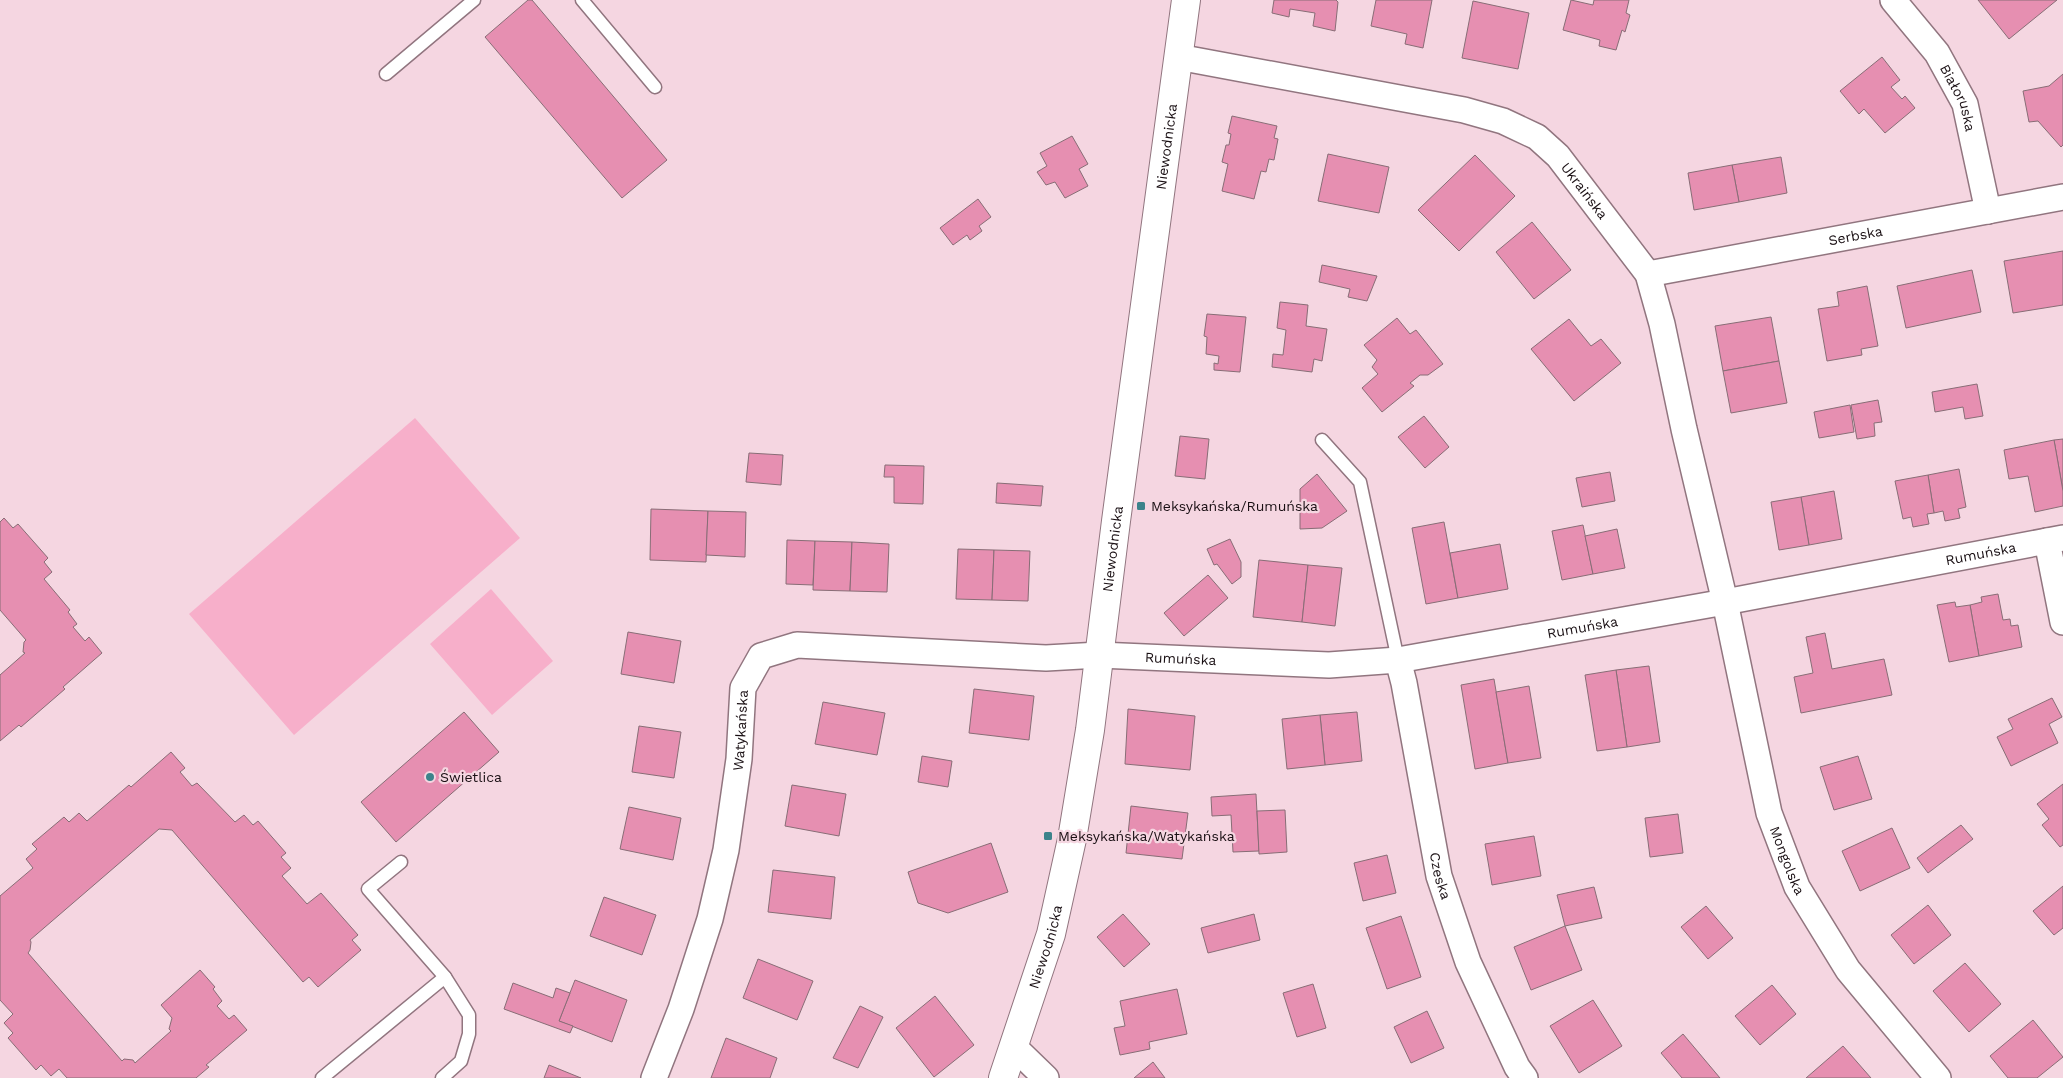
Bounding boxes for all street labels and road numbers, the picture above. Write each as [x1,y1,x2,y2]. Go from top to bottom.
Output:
street label: Białoruska [1937,62,1979,133]
street label: Niewodnicka [1153,102,1180,191]
street label: Ukraińska [1558,159,1611,222]
street label: Serbska [1827,223,1884,248]
street label: Niewodnicka [1099,505,1126,593]
street label: Rumuńska [1944,539,2017,568]
street label: Rumuńska [1546,613,1619,641]
street label: Rumuńska [1145,649,1217,668]
street label: Watykańska [729,689,751,772]
street label: Mongolska [1767,824,1808,898]
street label: Czeska [1427,851,1454,902]
street label: Niewodnicka [1025,903,1065,991]

